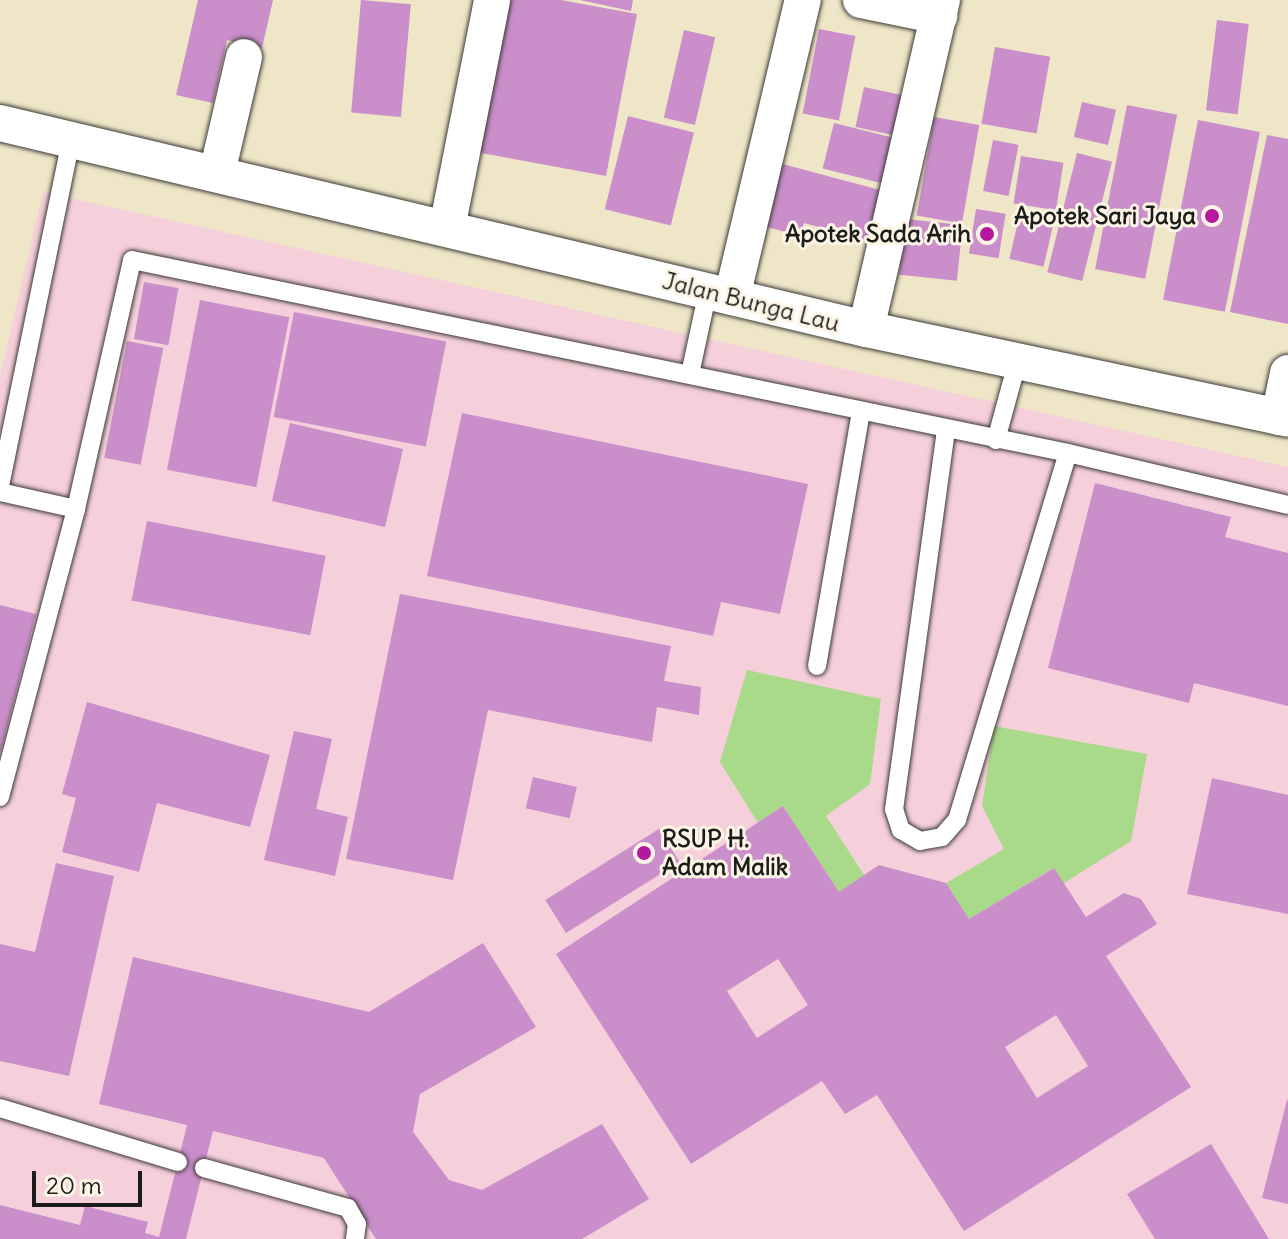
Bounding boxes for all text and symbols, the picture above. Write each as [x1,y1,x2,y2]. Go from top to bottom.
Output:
place label: Apotek Sari Jaya [1014,202,1196,230]
marker: Apotek Sari Jaya [1203,207,1221,225]
place label: Apotek Sada Arih [785,220,971,248]
marker: Apotek Sada Arih [978,225,996,243]
street label: Jalan Bunga Lau [659,266,843,338]
place label: RSUP H. Adam Malik [662,825,788,881]
marker: RSUP H. Adam Malik [633,842,655,864]
scale bar [36,1155,146,1205]
text: 20 m [46,1170,102,1200]

